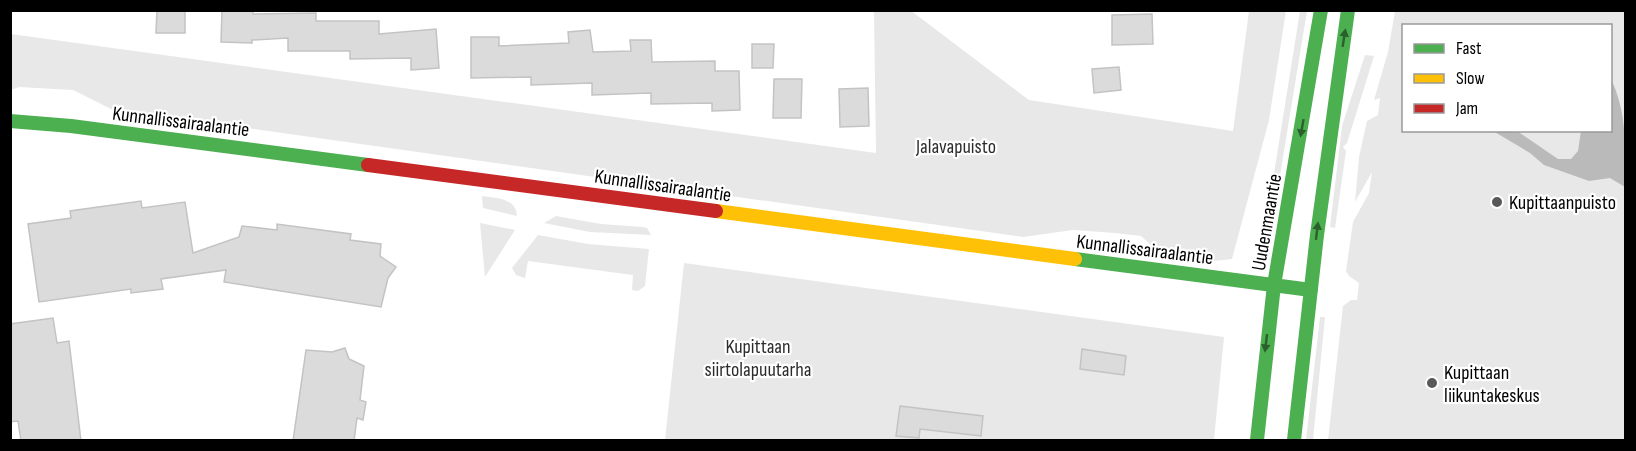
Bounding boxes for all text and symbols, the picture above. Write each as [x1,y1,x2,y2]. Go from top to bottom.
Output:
legend [1402,24,1612,132]
one-way arrow [1339,29,1348,48]
text: Fast [1456,38,1482,59]
text: Slow [1456,68,1485,89]
text: Jam [1455,98,1478,119]
street label: Kunnallissairaalantie [111,102,251,142]
one-way arrow [1297,119,1306,138]
park label: Jalavapuisto [915,135,996,159]
street label: Kunnallissairaalantie [593,165,733,207]
street label: Uudenmaantie [1247,172,1287,273]
place label: Kupittaanpuisto [1509,191,1616,215]
marker: Kupittaanpuisto [1490,195,1504,209]
one-way arrow [1313,222,1322,241]
street label: Kunnallissairaalantie [1075,230,1215,270]
one-way arrow [1262,333,1271,352]
park label: Kupittaan siirtolapuutarha [705,335,811,382]
place label: Kupittaan liikuntakeskus [1444,361,1540,408]
marker: Kupittaan liikuntakeskus [1425,376,1439,390]

